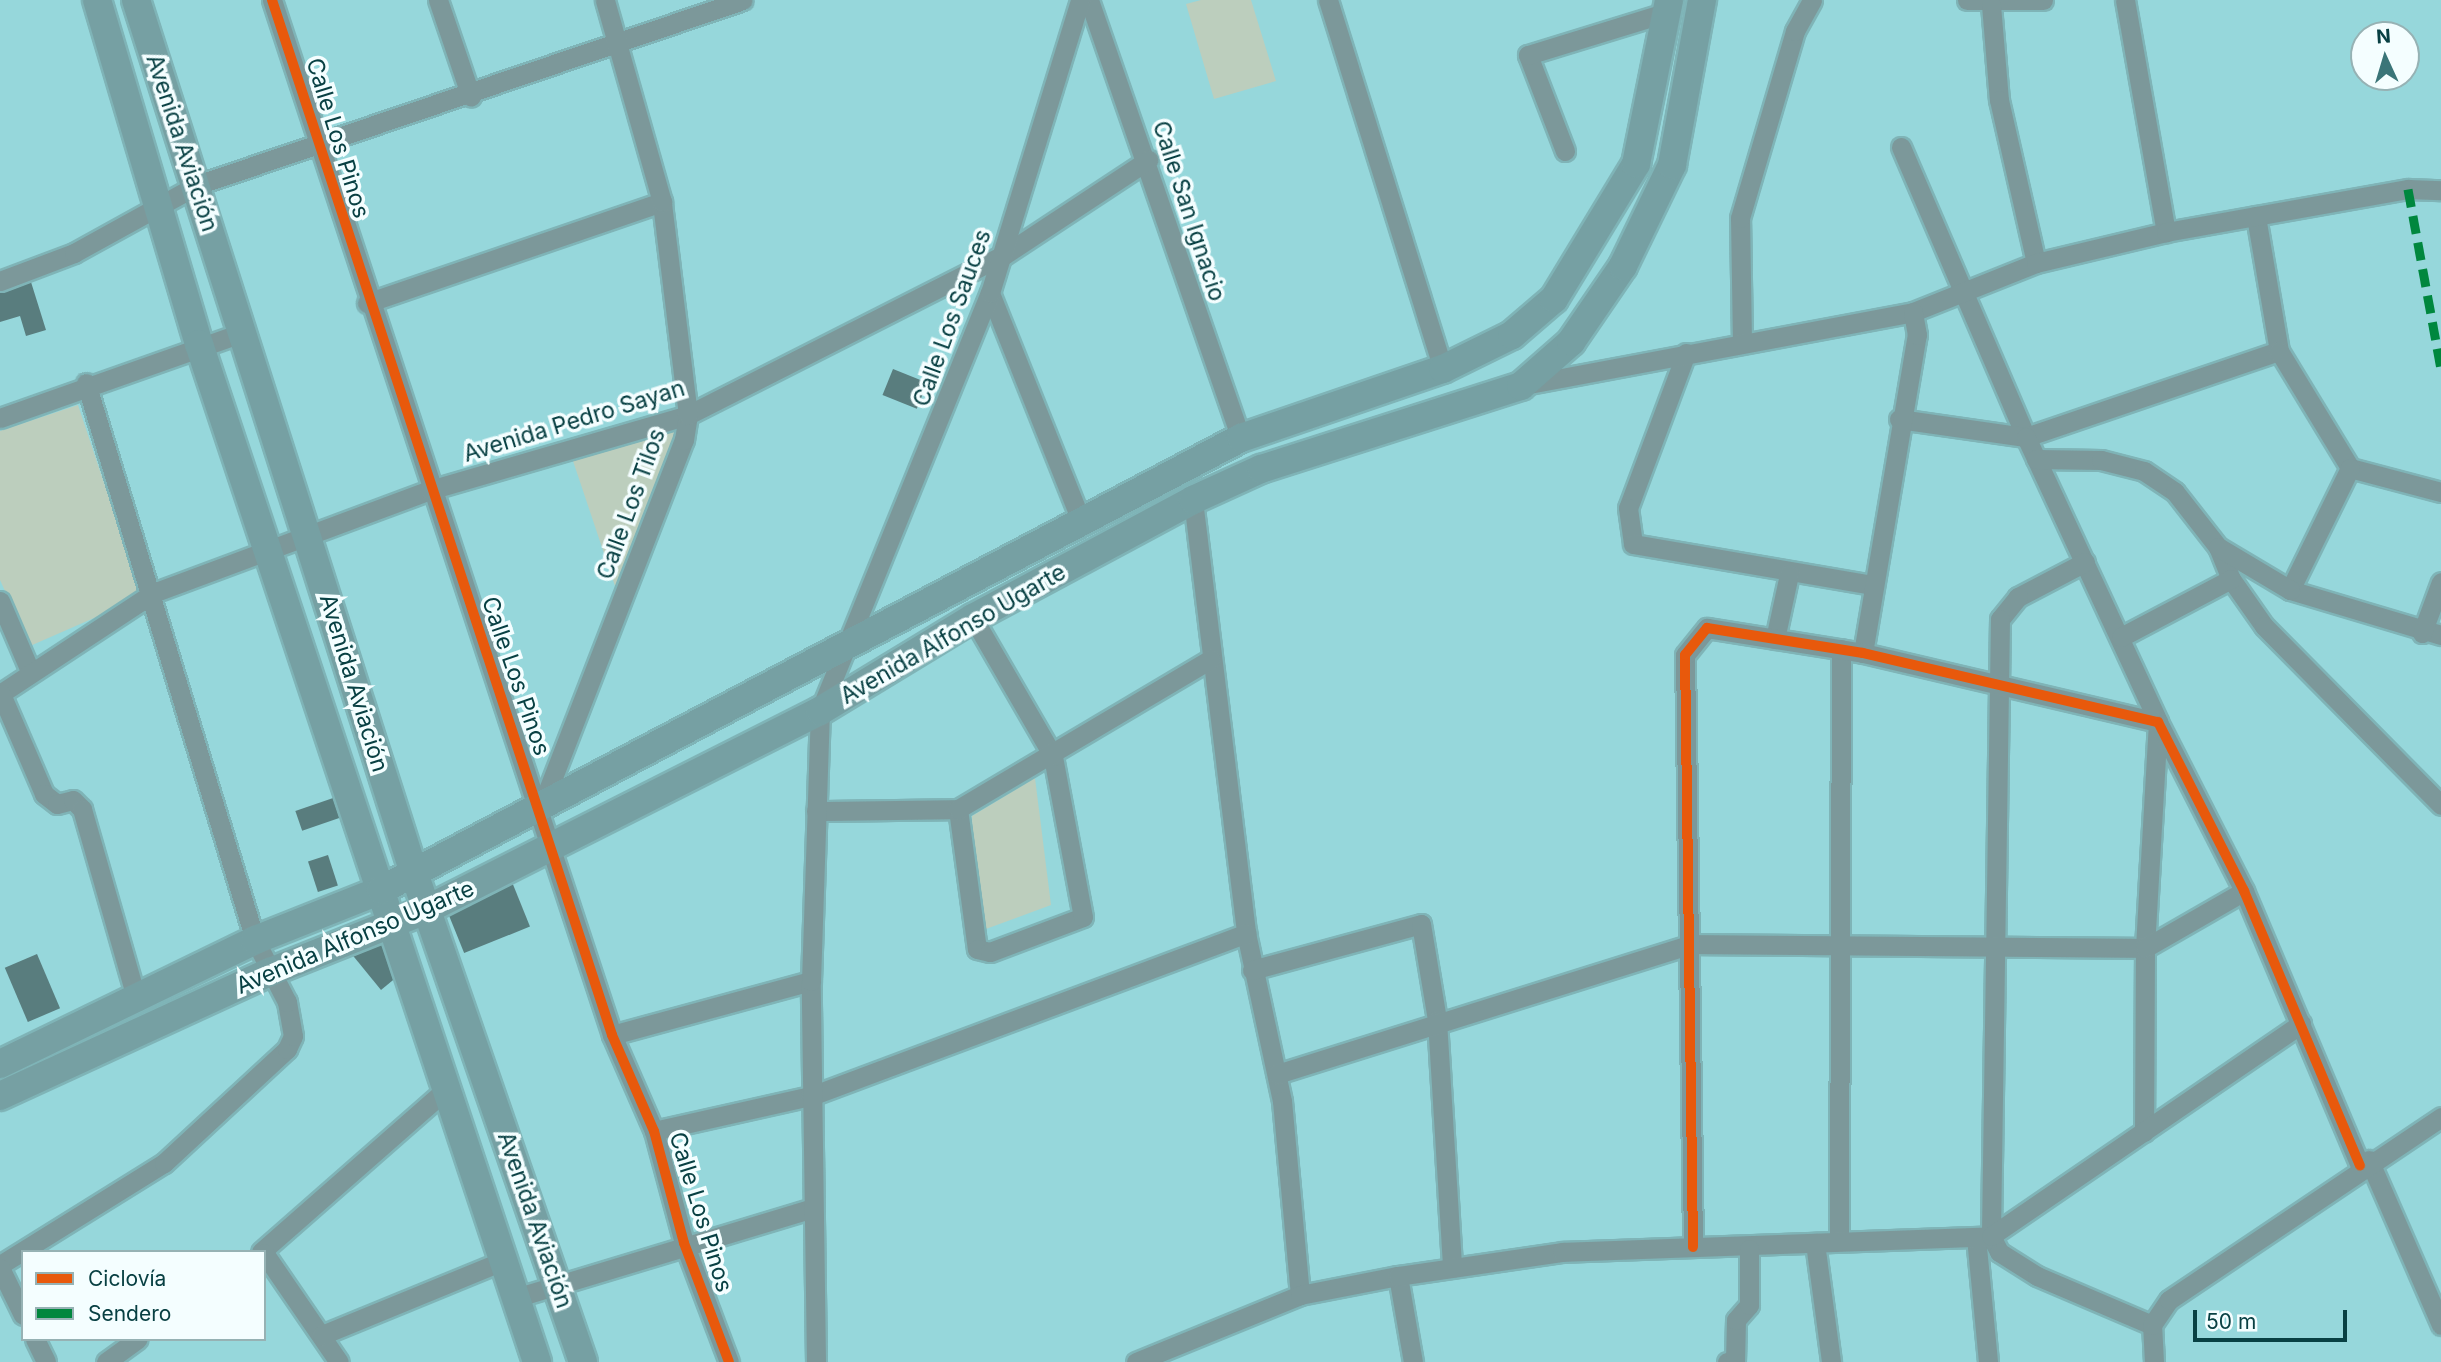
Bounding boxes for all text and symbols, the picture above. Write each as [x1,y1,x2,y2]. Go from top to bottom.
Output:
north arrow [2350,21,2420,91]
text: N [2376,25,2392,49]
street label: Avenida Aviación [140,51,224,235]
street label: Calle Los Pinos [301,55,375,221]
street label: Calle San Ignacio [1147,117,1231,305]
street label: Calle Los Sauces [907,226,997,410]
street label: Avenida Pedro Sayan [460,374,688,468]
street label: Calle Los Tilos [591,425,671,583]
street label: Avenida Alfonso Ugarte [835,558,1071,710]
street label: Avenida Aviación [314,591,394,775]
street label: Calle Los Pinos [476,593,556,759]
street label: Avenida Alfonso Ugarte [232,874,478,1000]
street label: Avenida Aviación [492,1128,578,1312]
street label: Calle Los Pinos [664,1129,738,1295]
legend [21,1250,266,1341]
text: Ciclovía [88,1266,166,1291]
scale bar [2196,1296,2350,1340]
text: Sendero [88,1301,171,1326]
text: 50 m [2206,1309,2256,1334]

